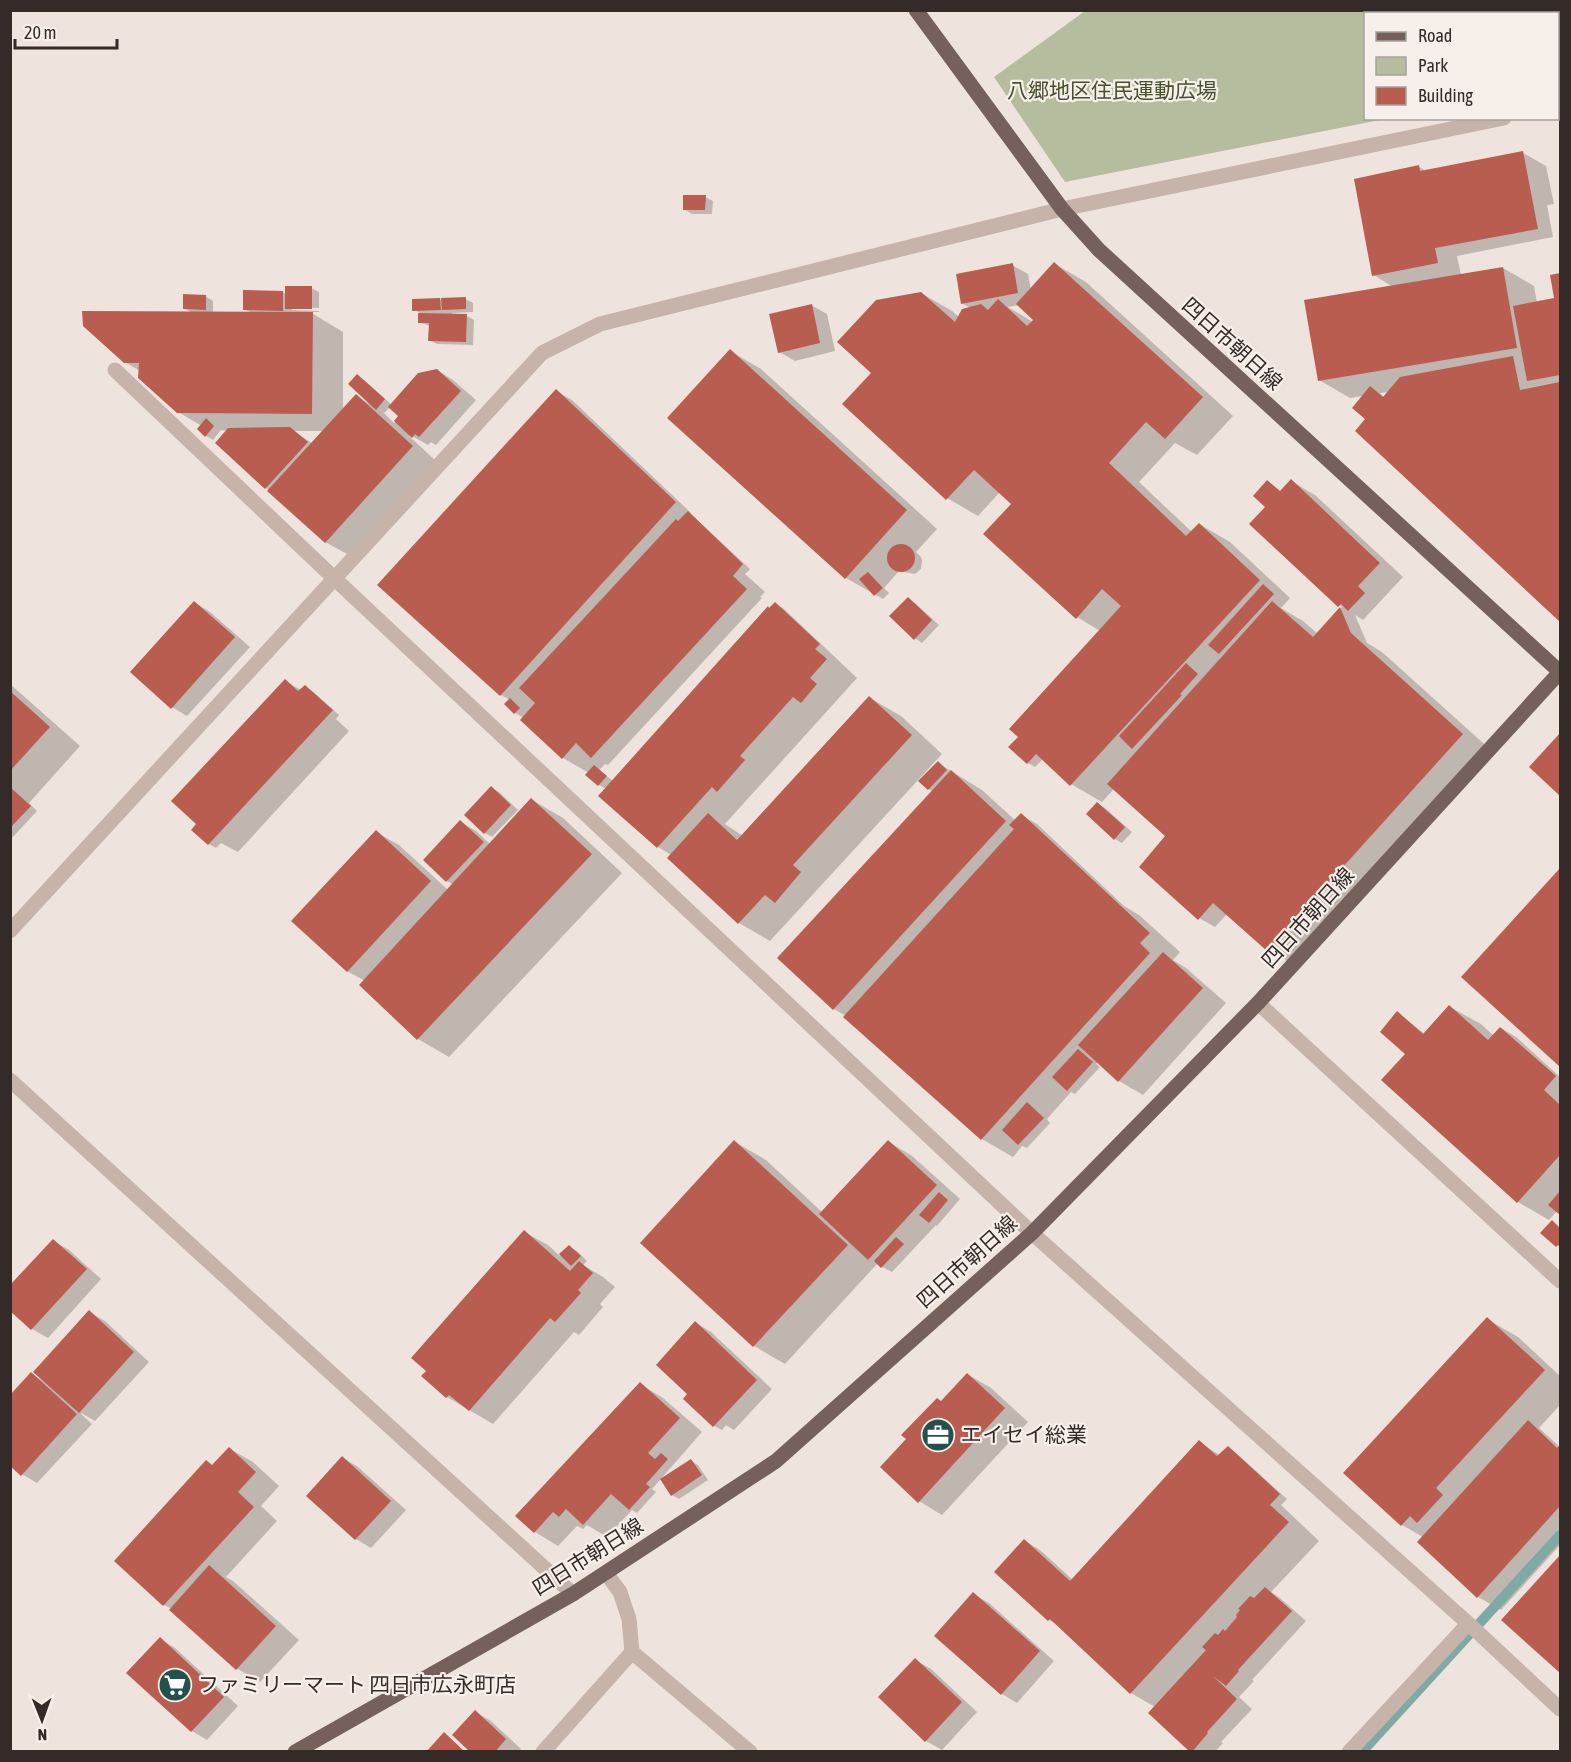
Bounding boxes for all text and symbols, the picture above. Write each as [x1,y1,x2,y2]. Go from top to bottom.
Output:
scale bar [15,12,117,50]
legend [1364,12,1559,120]
text: 20 m [24,22,56,43]
text: Road [1418,25,1452,46]
text: Park [1418,55,1448,76]
park label: 八郷地区住民運動広場 [1007,78,1217,102]
text: Building [1418,85,1473,106]
street label: 四日市朝日線 [1178,292,1288,394]
street label: 四日市朝日線 [1256,862,1358,972]
street label: 四日市朝日線 [911,1210,1021,1312]
office icon: エイセイ総業 [920,1417,956,1453]
place label: エイセイ総業 [961,1422,1087,1446]
street label: 四日市朝日線 [528,1513,647,1600]
supermarket icon: ファミリーマート 四日市広永町店 [157,1667,193,1703]
place label: ファミリーマート 四日市広永町店 [198,1672,516,1696]
north arrow [12,1690,72,1750]
text: N [37,1726,47,1744]

